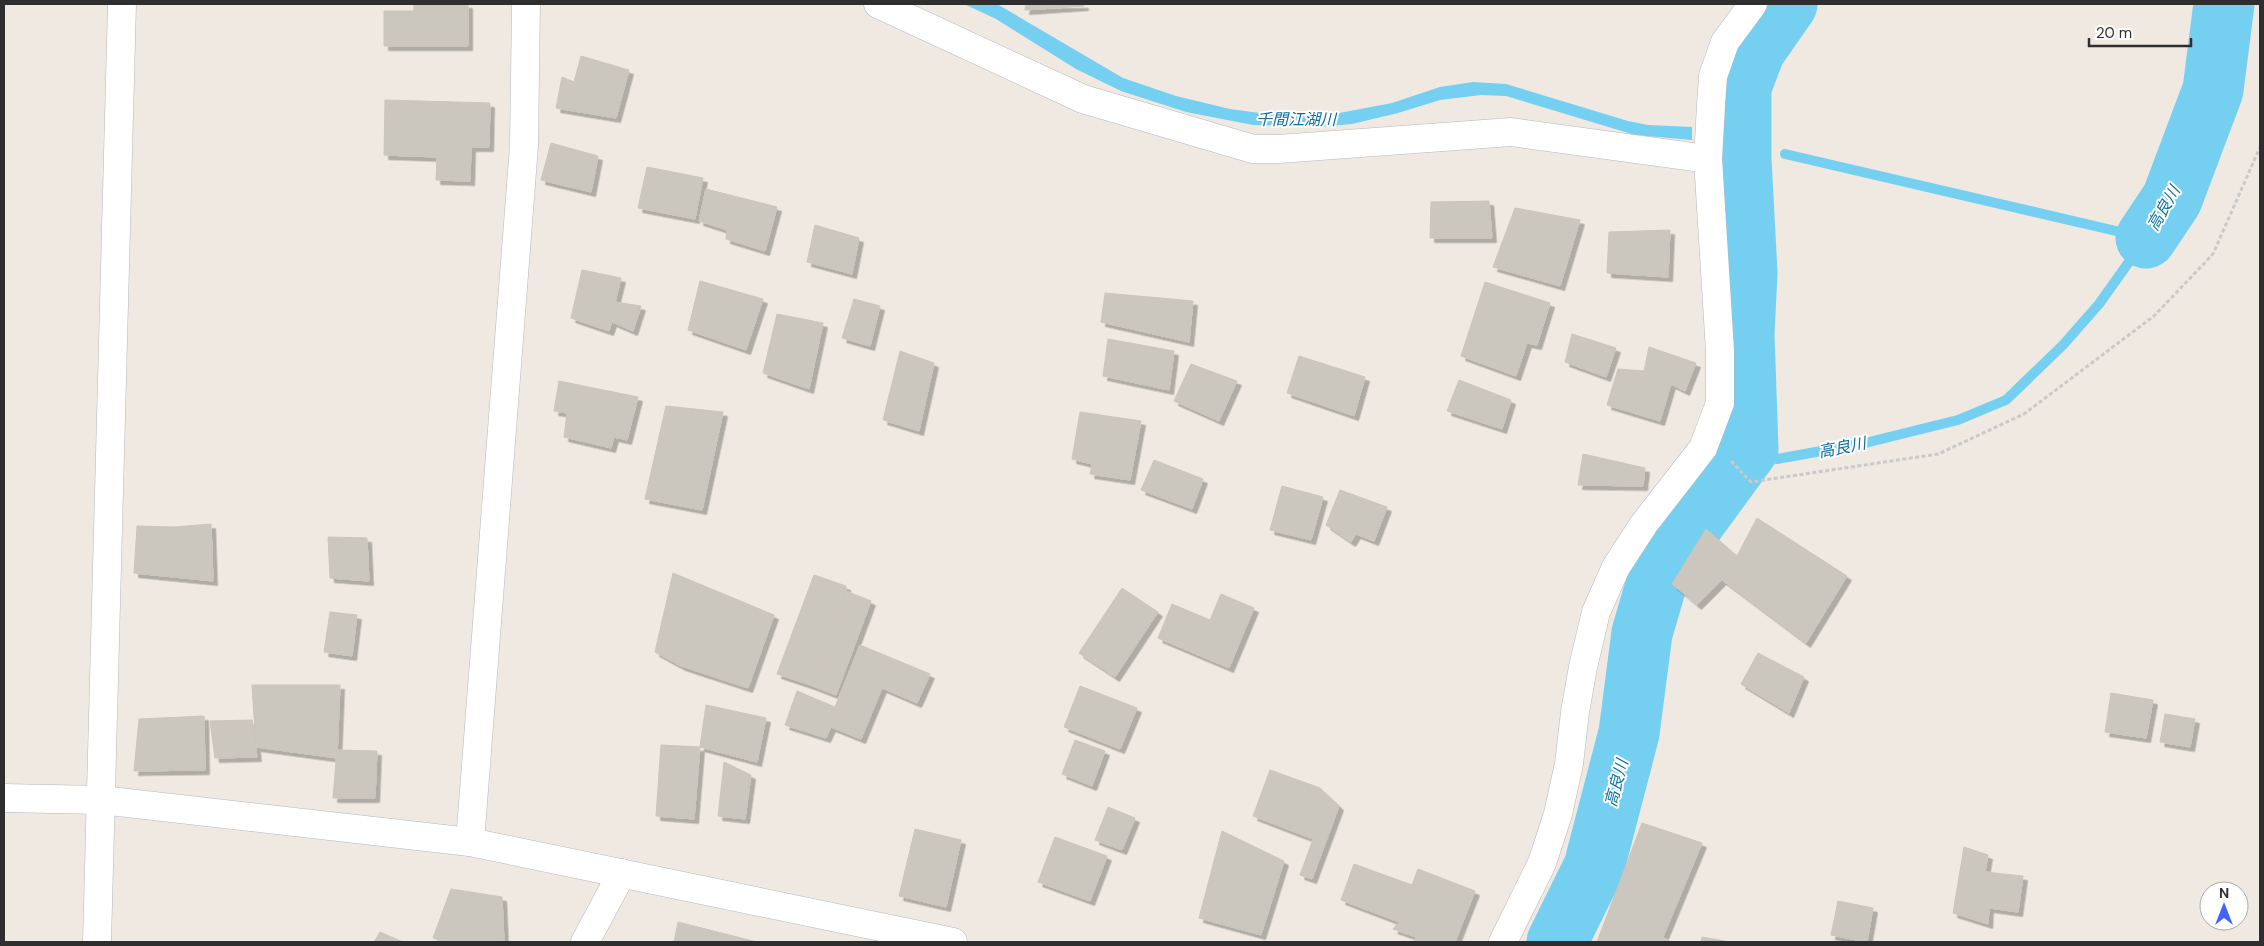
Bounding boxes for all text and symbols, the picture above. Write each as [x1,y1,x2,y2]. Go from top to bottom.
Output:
scale bar [2089,15,2192,47]
text: 20 m [2096,23,2132,43]
water label: 千間江湖川 [1256,109,1338,130]
water label: 高良川 [2142,180,2186,234]
water label: 高良川 [1817,432,1870,462]
water label: 高良川 [1600,755,1633,809]
north arrow [2199,881,2249,931]
text: N [2219,884,2229,902]

